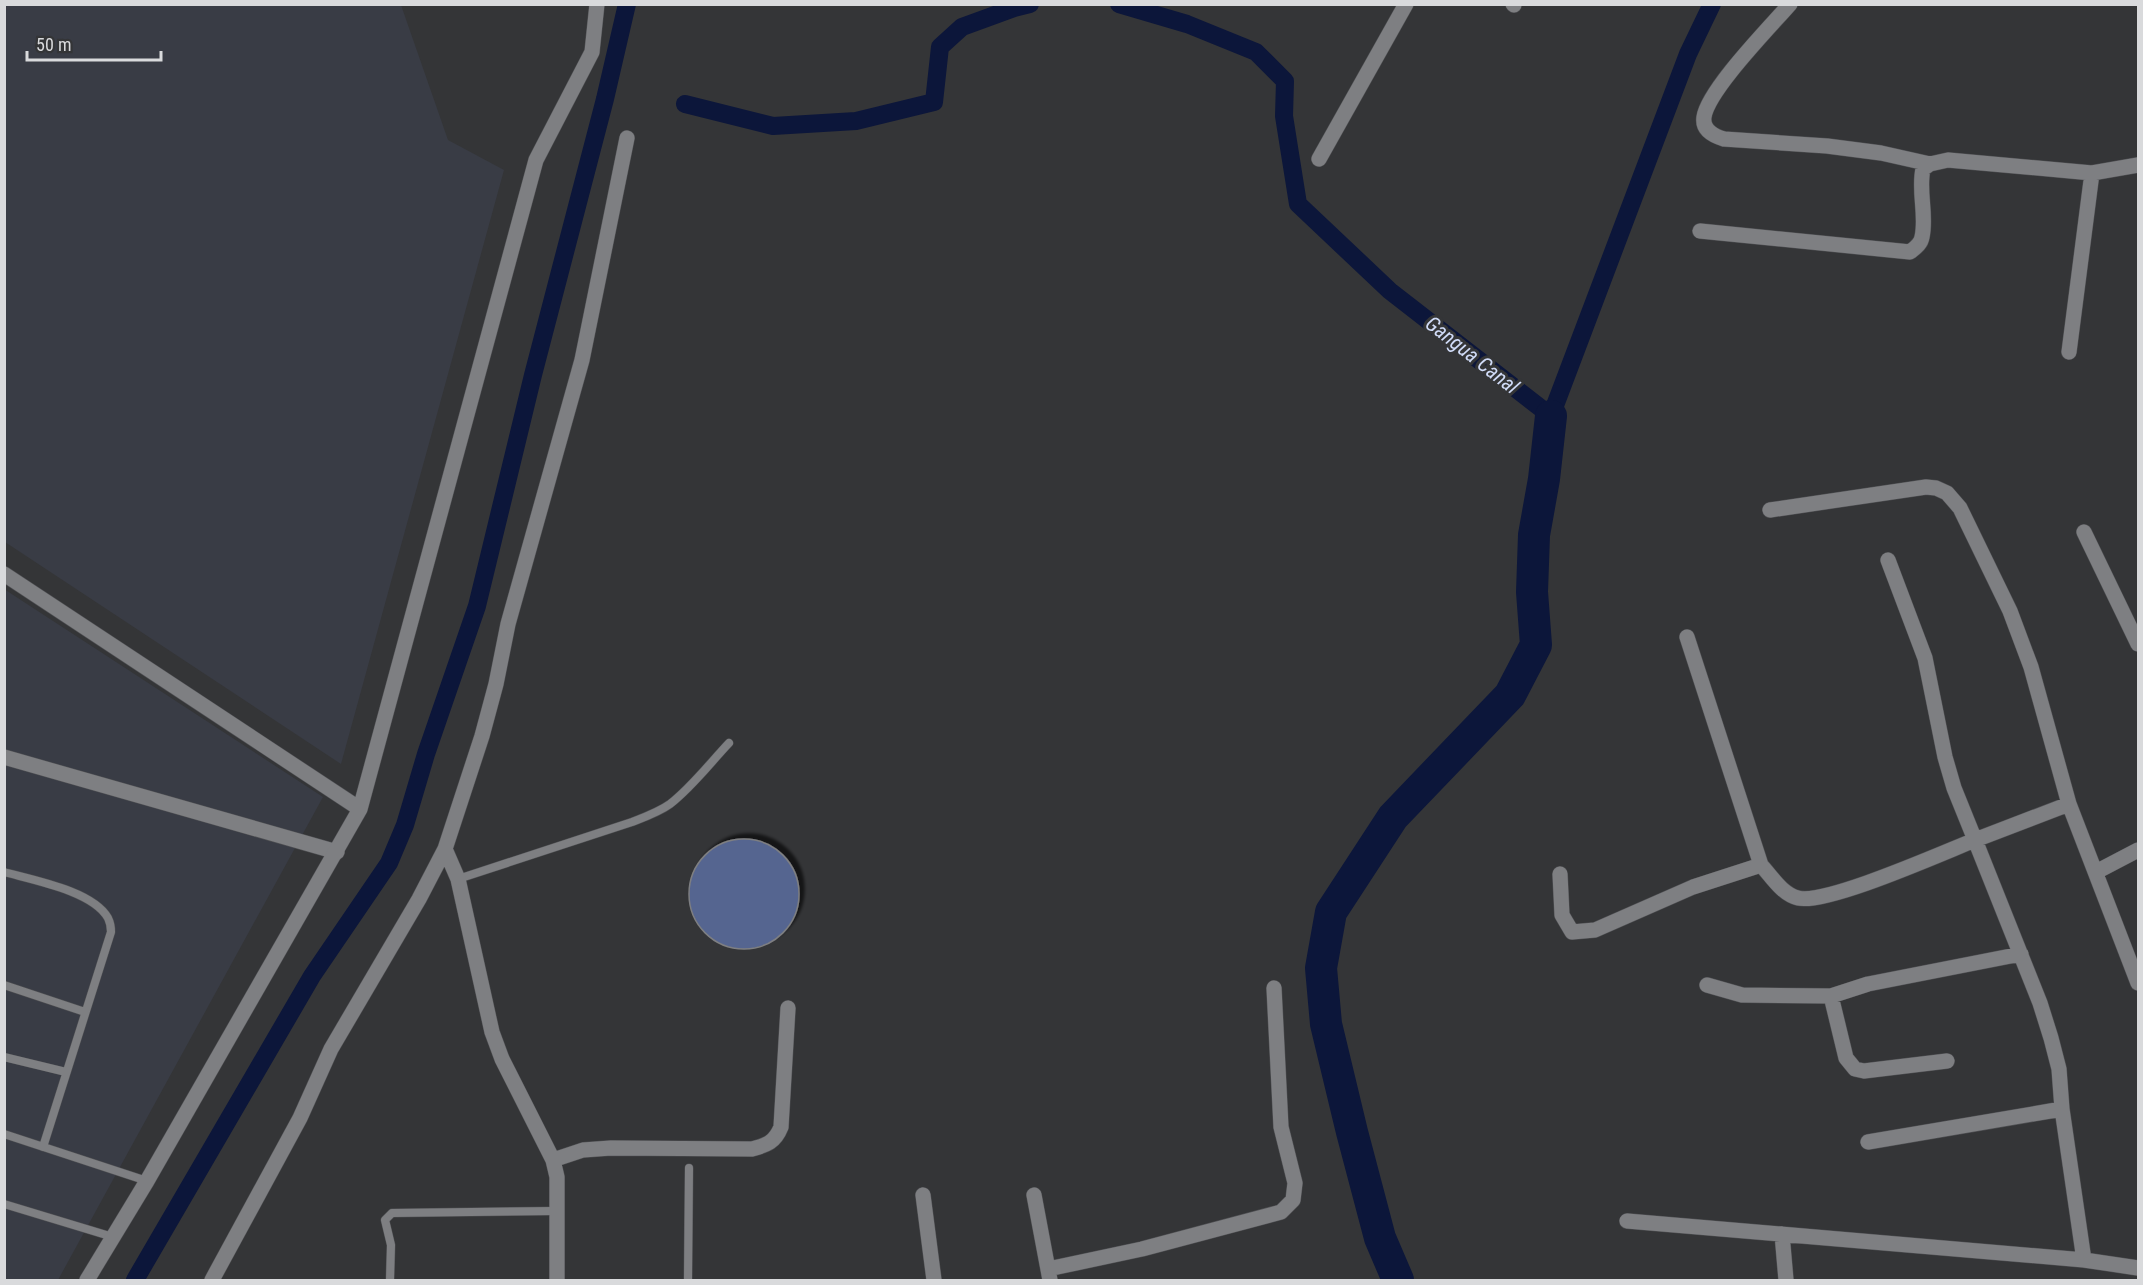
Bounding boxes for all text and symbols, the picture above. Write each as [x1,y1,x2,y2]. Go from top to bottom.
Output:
scale bar [27,24,160,62]
text: 50 m [36,34,71,55]
water label: Gangua Canal [1421,311,1524,399]

